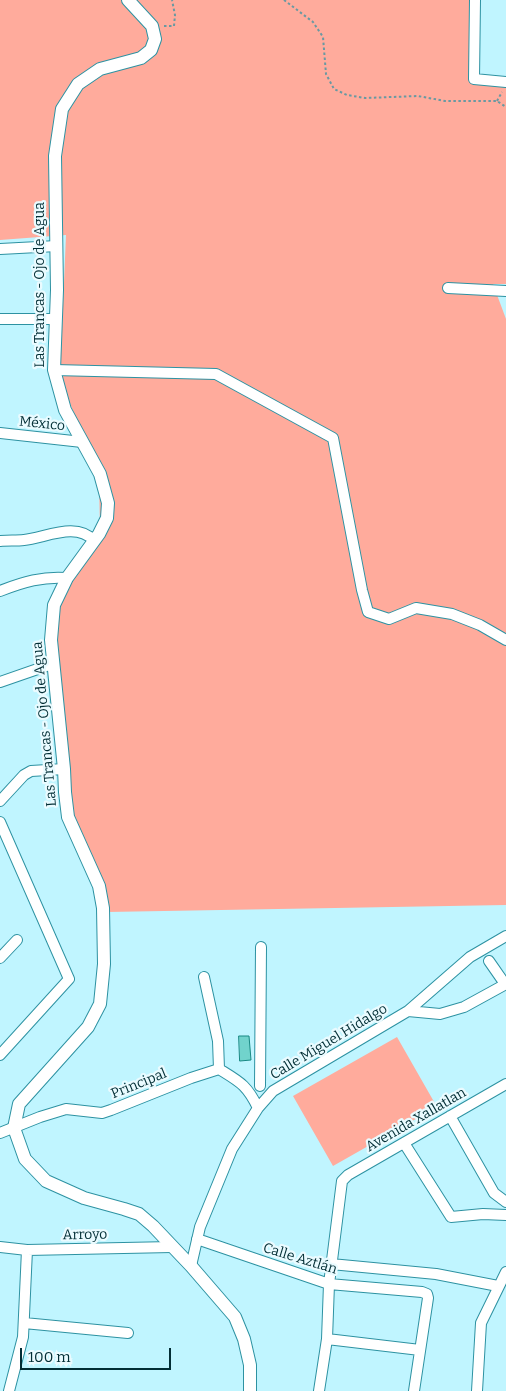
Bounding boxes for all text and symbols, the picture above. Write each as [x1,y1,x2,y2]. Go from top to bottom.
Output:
street label: Las Trancas - Ojo de Agua [32,202,48,368]
street label: México [18,413,66,435]
street label: Las Trancas - Ojo de Agua [29,641,61,807]
street label: Calle Miguel Hidalgo [268,1000,390,1084]
street label: Principal [109,1065,169,1103]
street label: Avenida Xallatlan [363,1084,469,1156]
street label: Arroyo [63,1226,107,1244]
street label: Calle Aztlán [261,1240,339,1278]
scale bar [22,1338,174,1370]
text: 100 m [28,1348,71,1366]

